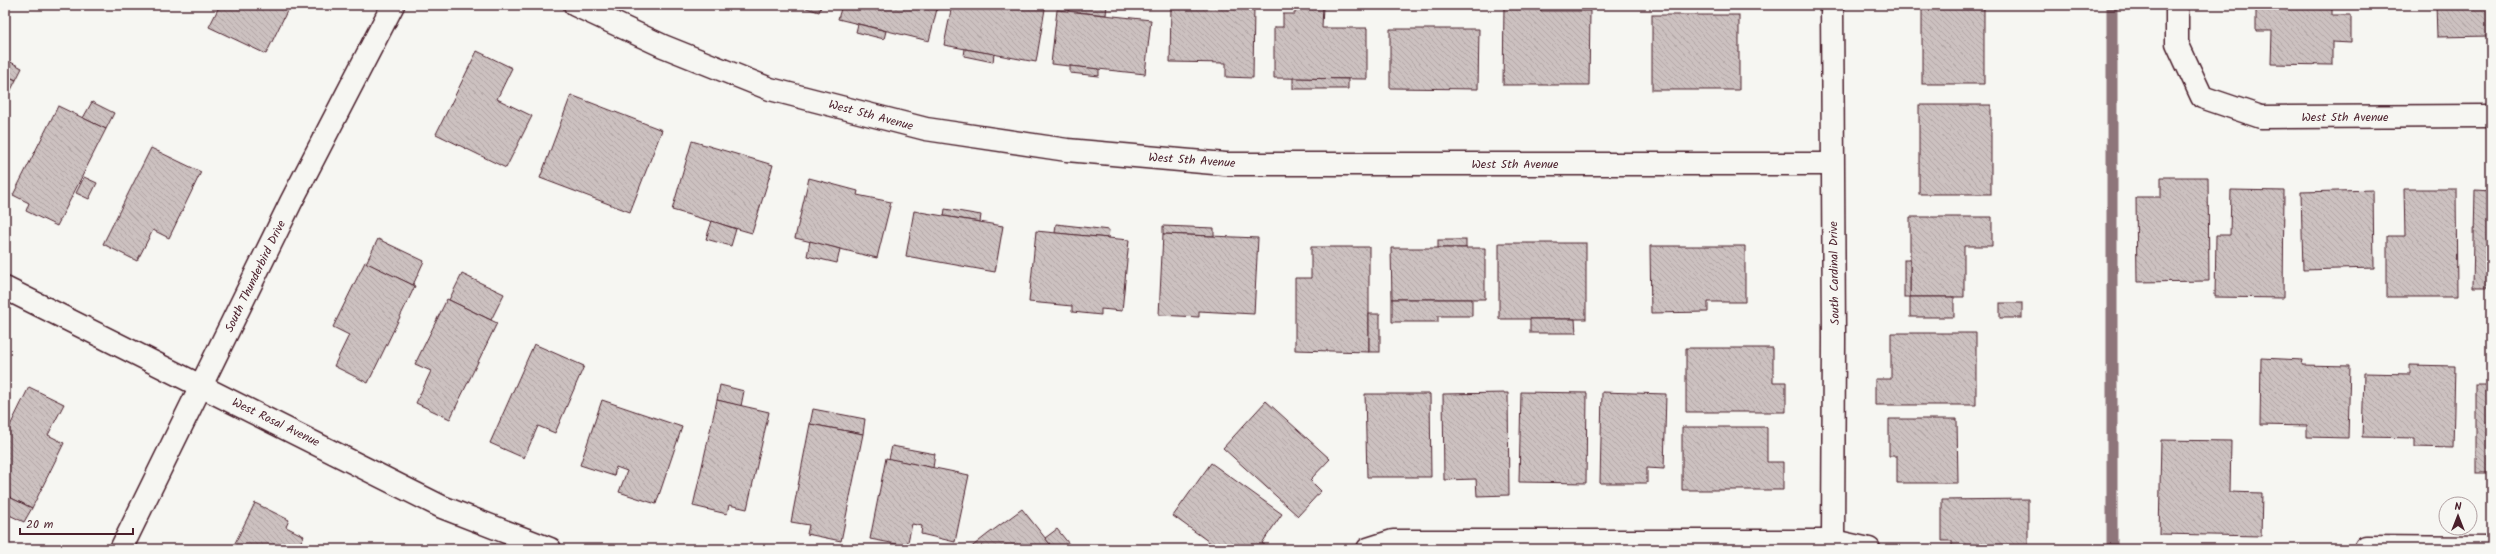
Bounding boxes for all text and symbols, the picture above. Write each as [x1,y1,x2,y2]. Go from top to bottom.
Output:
street label: West 5th Avenue [826,95,916,136]
street label: West 5th Avenue [2301,108,2389,127]
street label: West 5th Avenue [1148,148,1237,173]
street label: West 5th Avenue [1471,155,1559,174]
street label: South Thunderbird Drive [220,216,291,336]
street label: South Cardinal Drive [1824,220,1845,325]
street label: West Rosal Avenue [229,393,323,452]
north arrow [2438,496,2478,536]
text: N [2455,498,2462,516]
scale bar [20,510,133,536]
text: 20 m [26,515,54,534]

